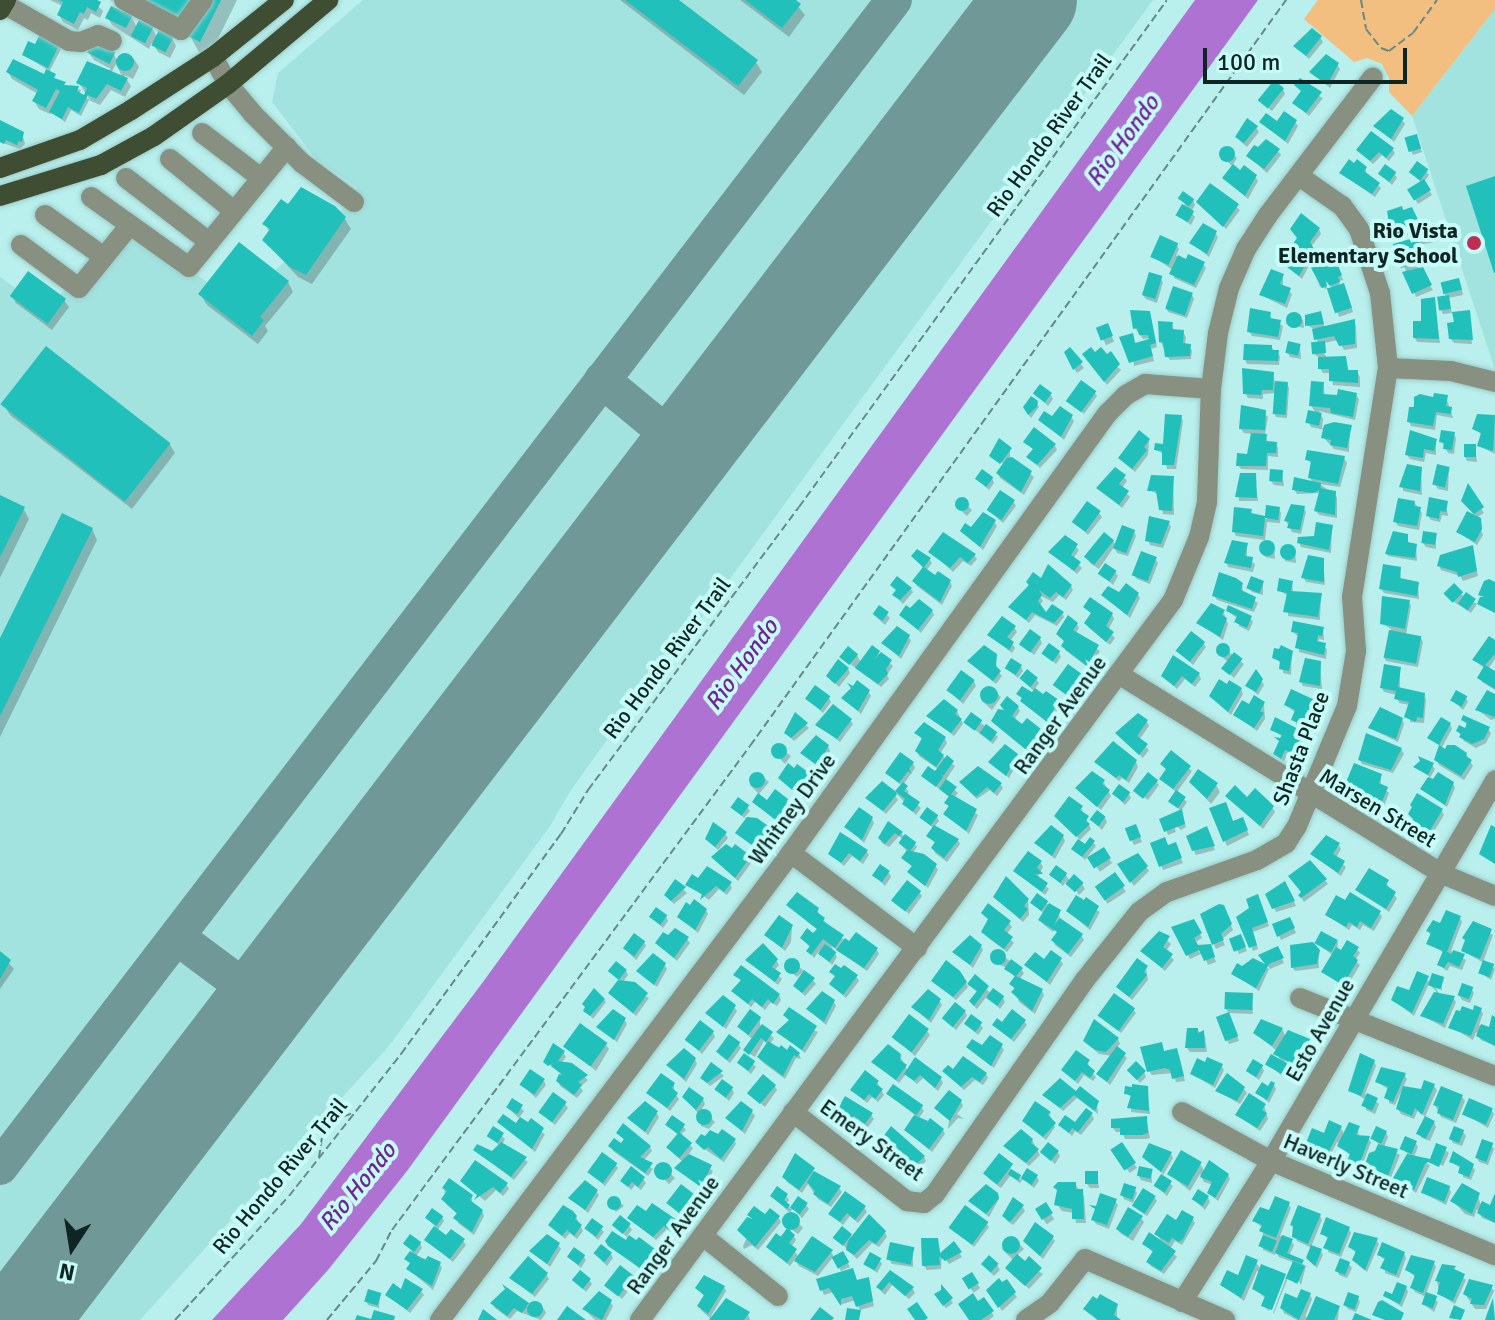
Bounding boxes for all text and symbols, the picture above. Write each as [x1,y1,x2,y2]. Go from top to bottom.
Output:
scale bar [1207,32,1411,82]
text: 100 m [1217,47,1280,77]
street label: Rio Hondo River Trail [981,48,1117,222]
water label: Rio Hondo [1080,90,1166,192]
place label: Rio Vista Elementary School [1278,217,1458,268]
marker: Rio Vista Elementary School [1465,234,1483,252]
street label: Rio Hondo River Trail [598,572,736,744]
water label: Rio Hondo [699,614,785,716]
street label: Ranger Avenue [1008,650,1112,780]
street label: Shasta Place [1267,687,1335,809]
street label: Whitney Drive [743,748,841,870]
street label: Marsen Street [1315,763,1441,853]
street label: Esto Avenue [1280,974,1360,1086]
street label: Rio Hondo River Trail [207,1093,353,1259]
street label: Emery Street [815,1093,929,1187]
street label: Haverly Street [1280,1128,1412,1204]
water label: Rio Hondo [314,1137,402,1237]
street label: Ranger Avenue [621,1170,725,1300]
north arrow [32,1208,112,1288]
text: N [57,1257,77,1287]

